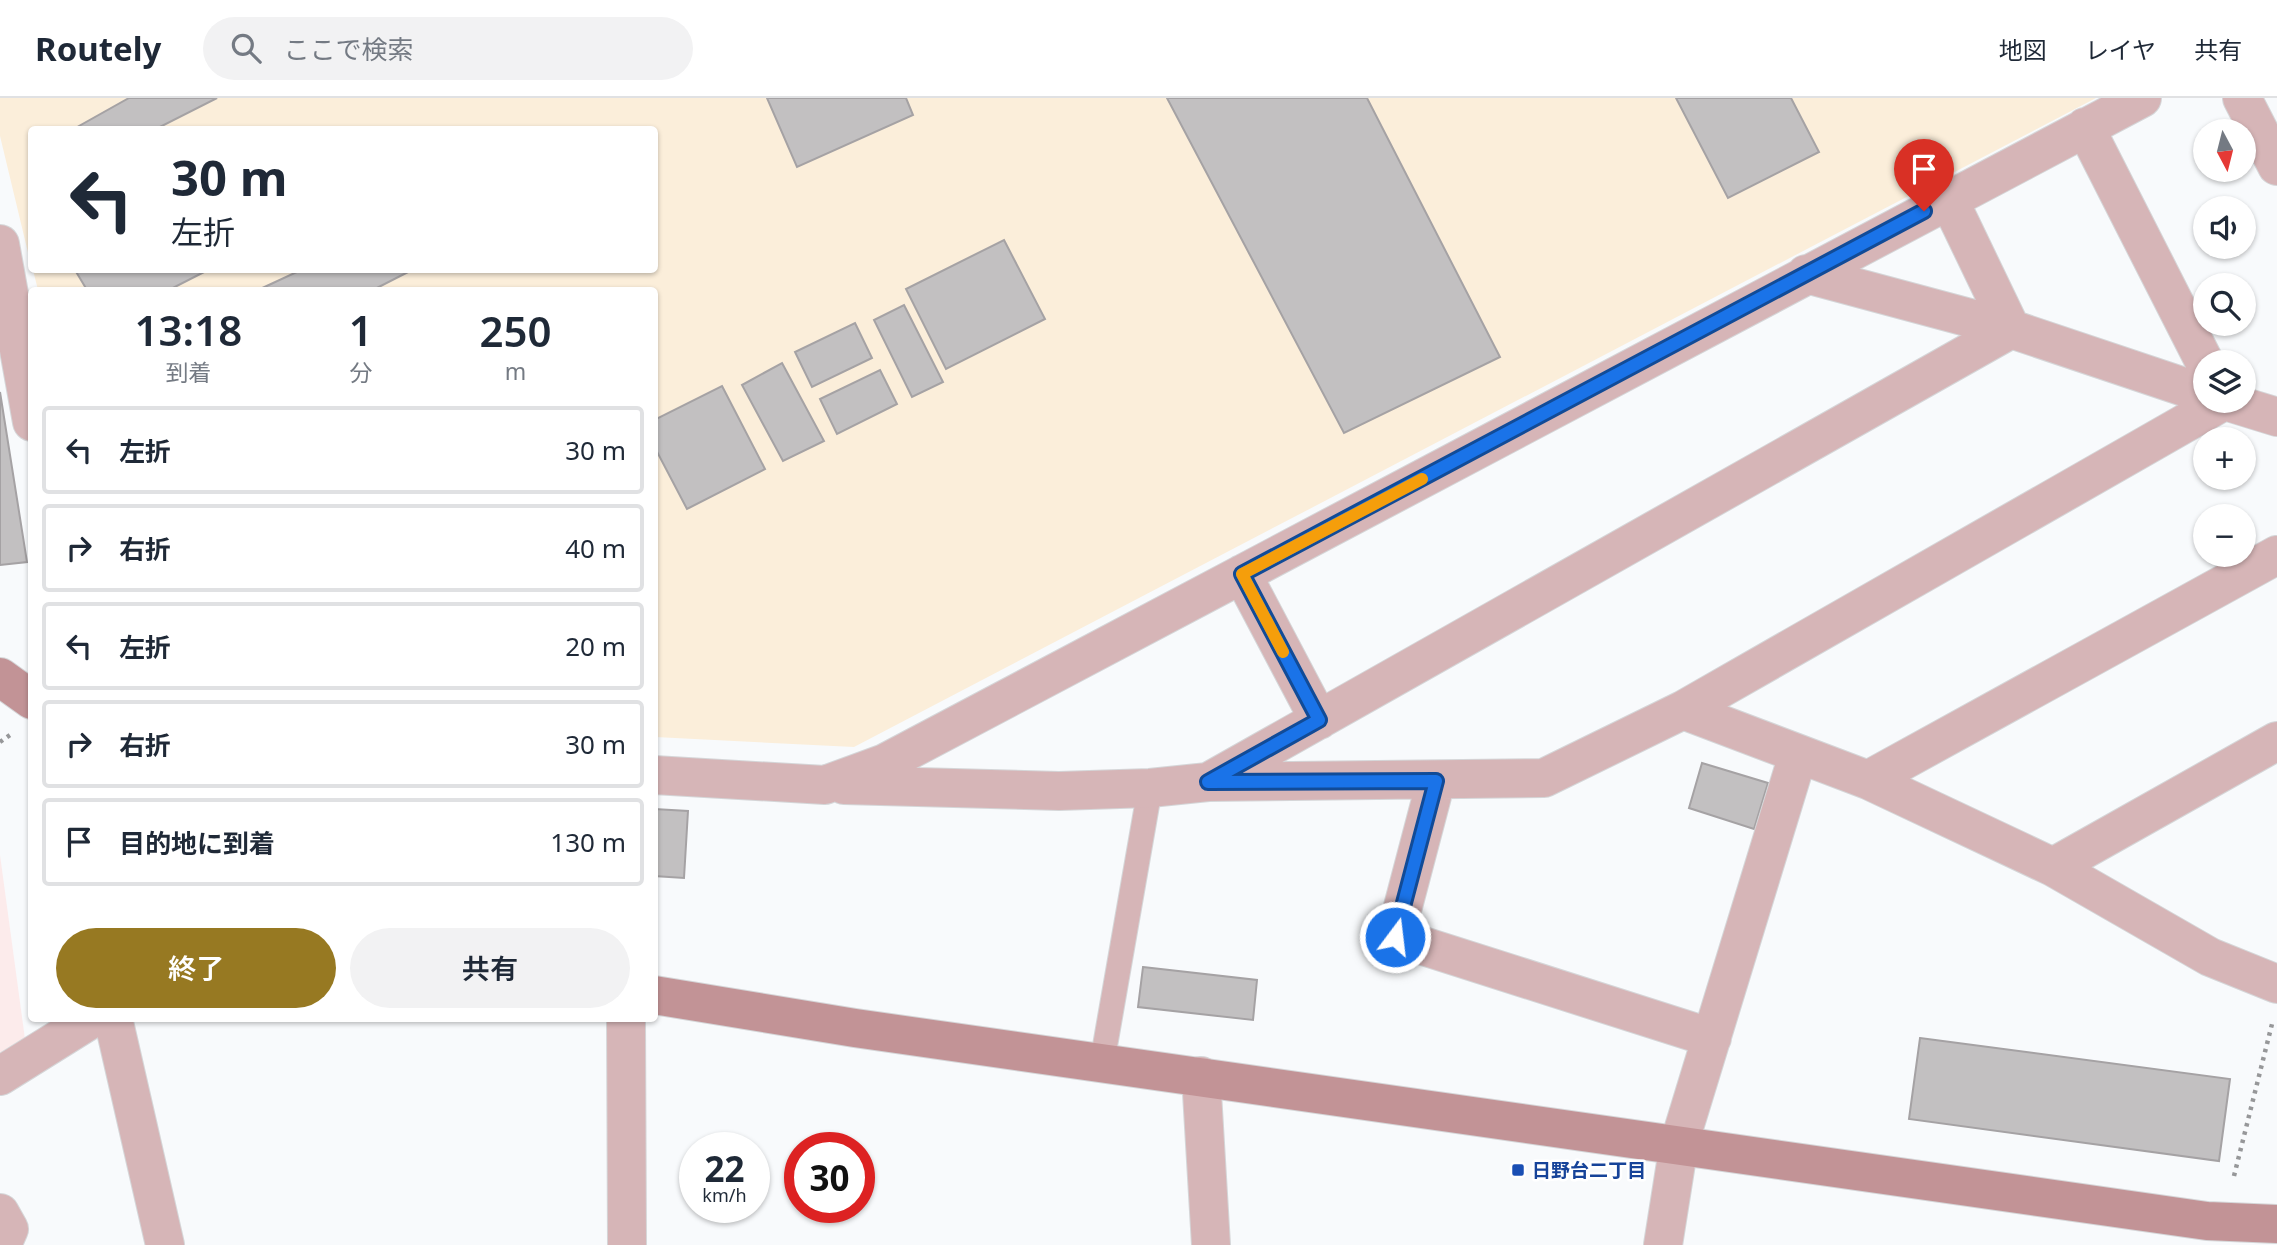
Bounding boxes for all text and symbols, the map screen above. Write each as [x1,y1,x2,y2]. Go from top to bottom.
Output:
search box [203,17,693,80]
text: Routely [35,26,161,71]
icon: search [227,29,265,67]
text: ここで検索 [283,31,413,67]
text: 地図 [1999,33,2047,66]
text: レイヤ [2085,33,2156,66]
text: 共有 [2194,33,2242,66]
north arrow [2193,119,2256,182]
map controls [2193,119,2256,567]
pin [1894,139,1954,211]
text: 30 m [171,144,288,210]
icon: arrive [1905,150,1943,188]
icon: left [56,154,147,245]
button: sound [2193,196,2256,259]
text: 左折 [171,210,235,253]
button: search [2193,273,2256,336]
text: 13:18 [135,301,242,358]
text: 1 [349,301,373,358]
text: 250 [479,302,551,359]
button: layers [2193,350,2256,413]
text: m [505,355,526,387]
text: 到着 [165,356,211,388]
text: 分 [349,356,372,388]
button: + [2193,427,2256,490]
icon: left [60,431,98,469]
text: 30 m [565,432,626,468]
text: 左折 [119,433,171,469]
button: − [2193,504,2256,567]
icon: right [60,529,98,567]
text: 40 m [565,530,626,566]
text: 右折 [119,531,171,567]
icon: left [60,627,98,665]
text: 20 m [565,628,626,664]
text: 左折 [119,629,171,665]
icon: right [60,725,98,763]
text: 30 m [565,726,626,762]
text: 右折 [119,727,171,763]
icon: arrive [60,823,98,861]
text: 130 m [550,824,626,860]
text: 目的地に到着 [119,825,275,861]
position arrow [1358,900,1432,974]
button: 終了 [56,928,336,1008]
button: 共有 [350,928,630,1008]
speed limit sign: 30 [784,1132,875,1223]
text: 22 [704,1145,745,1192]
place label: 日野台二丁目 [1532,1157,1646,1183]
marker: 日野台二丁目 [1510,1162,1526,1178]
text: km/h [702,1183,747,1207]

